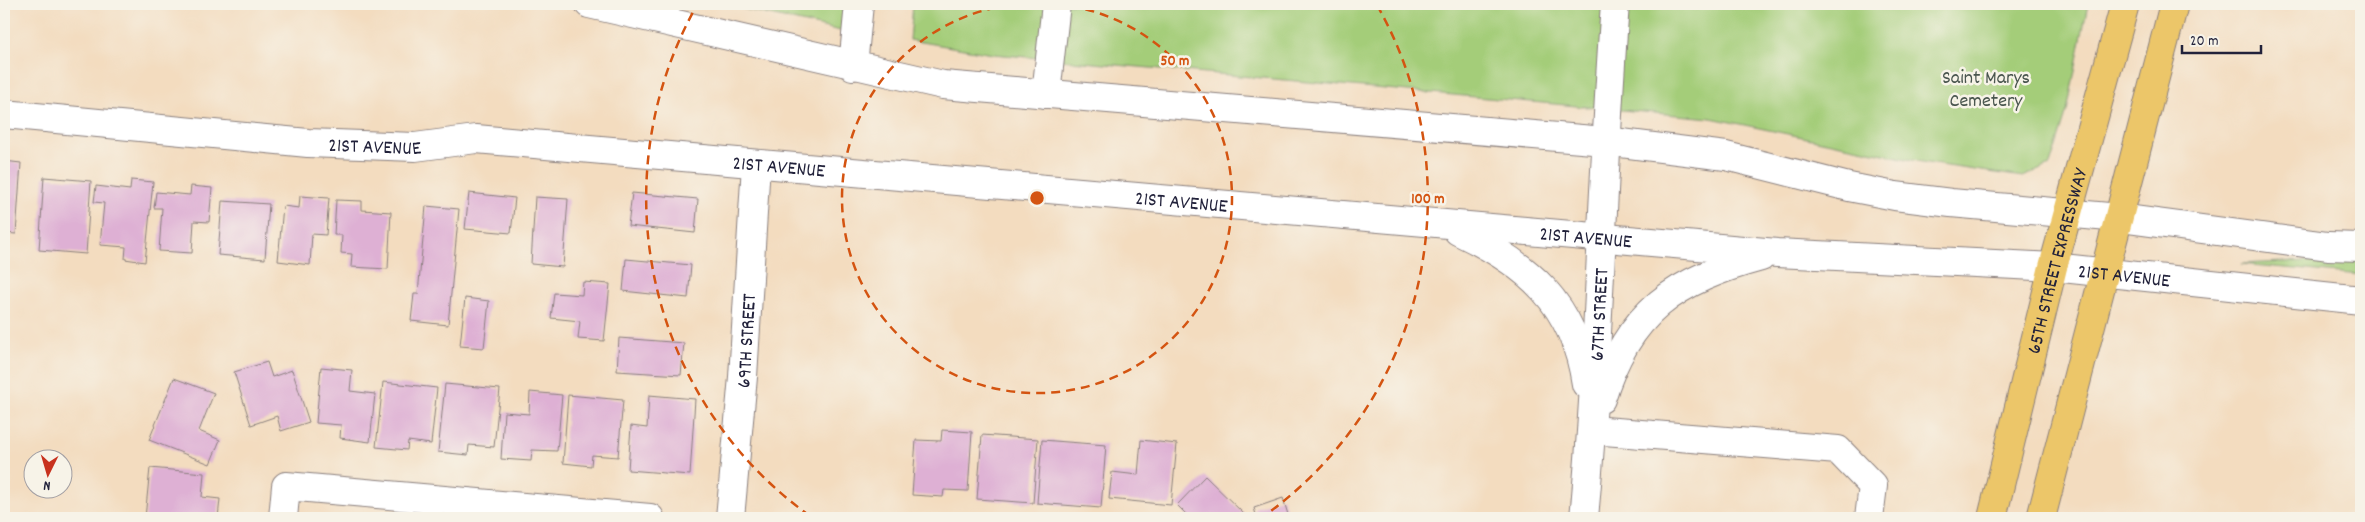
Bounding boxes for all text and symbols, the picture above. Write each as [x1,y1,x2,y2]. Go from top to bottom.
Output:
scale bar [2182,22,2261,54]
text: 20 m [2190,31,2218,53]
text: 50 m [1161,51,1189,73]
park label: Saint Marys Cemetery [1942,65,2030,116]
street label: 21ST AVENUE [328,133,423,164]
street label: 21ST AVENUE [731,151,826,187]
street label: 65TH STREET EXPRESSWAY [2021,165,2097,357]
street label: 21ST AVENUE [1134,186,1229,222]
centre of rings [1028,189,1046,207]
text: 100 m [1411,189,1445,211]
street label: 21ST AVENUE [1538,221,1633,257]
street label: 21ST AVENUE [2076,259,2172,296]
street label: 67TH STREET [1584,267,1617,362]
street label: 69TH STREET [731,293,765,389]
north arrow [22,450,72,500]
text: N [43,475,51,495]

